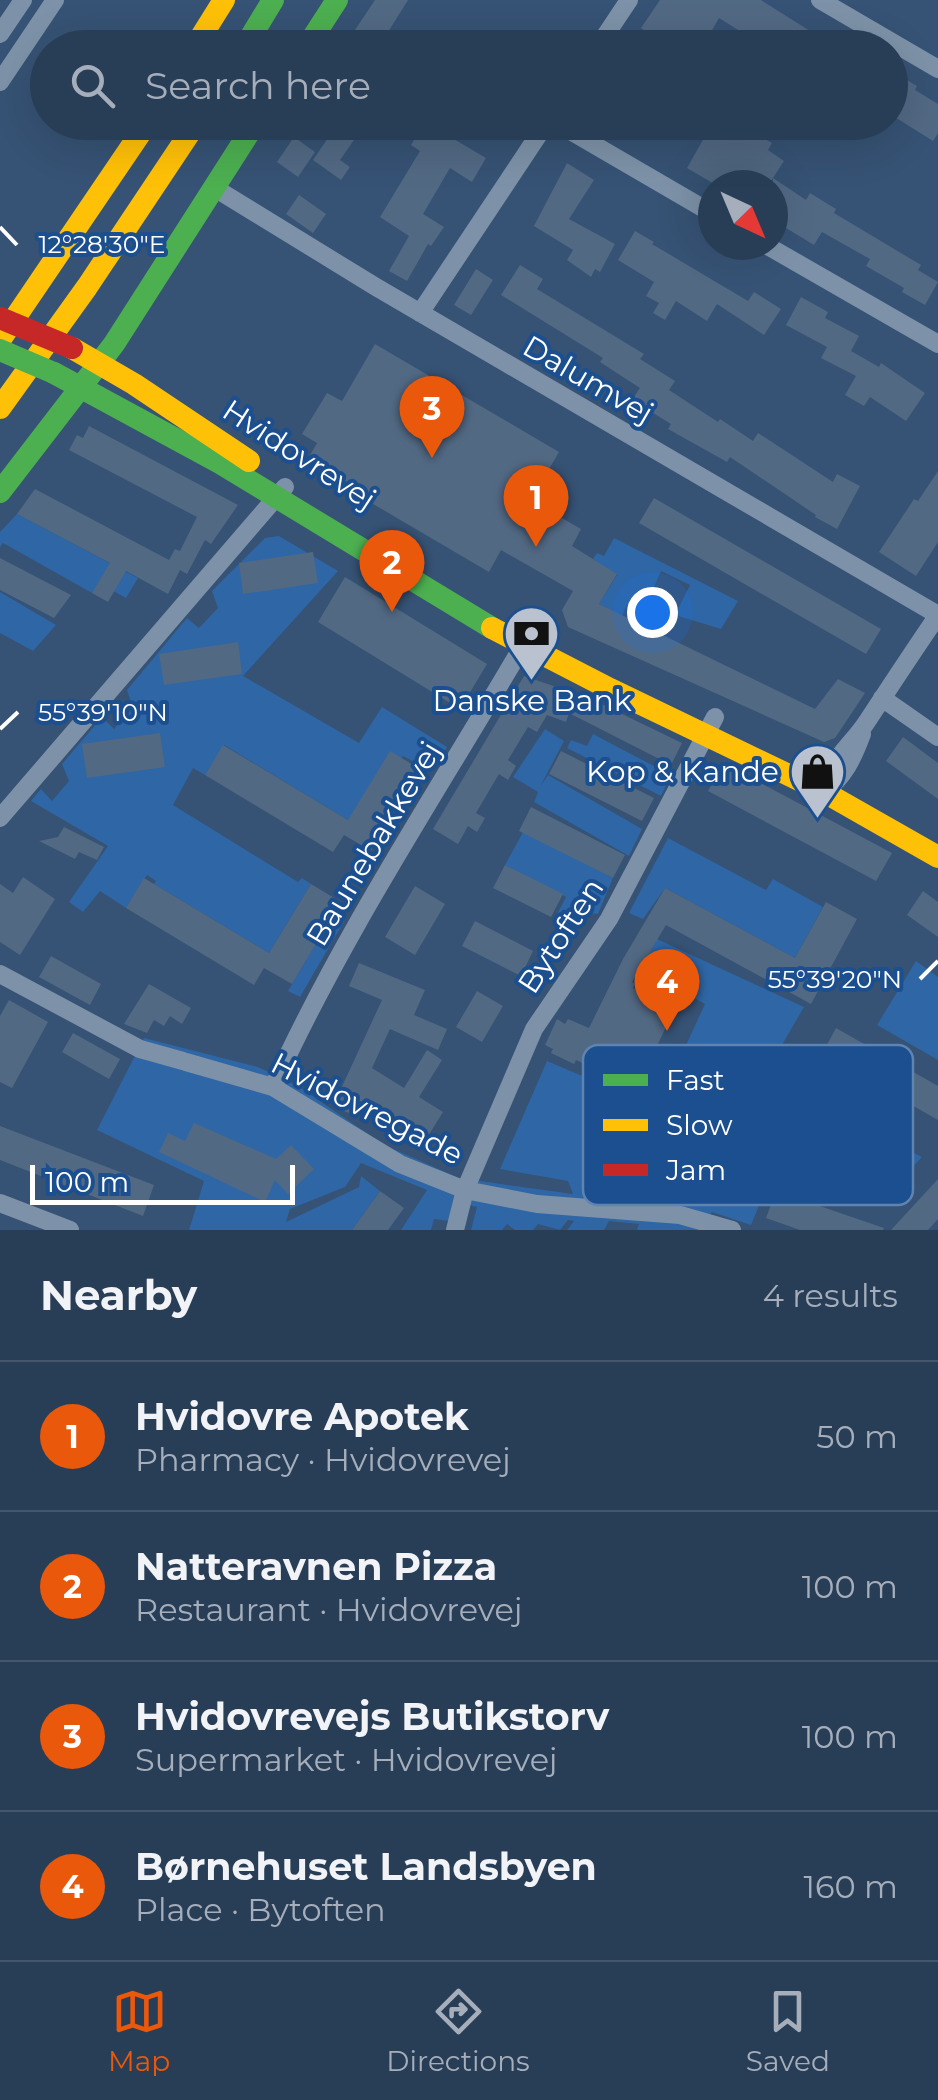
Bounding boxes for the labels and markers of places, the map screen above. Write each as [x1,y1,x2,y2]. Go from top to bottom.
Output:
pin: 3 [400,376,464,458]
pin: 1 [504,464,568,547]
pin: 2 [360,530,424,612]
bank icon: Danske Bank [502,603,562,682]
place label: Danske Bank [432,682,632,719]
shop icon: Kop & Kande [788,742,848,821]
place label: Kop & Kande [586,753,779,790]
pin: 4 [634,948,700,1031]

